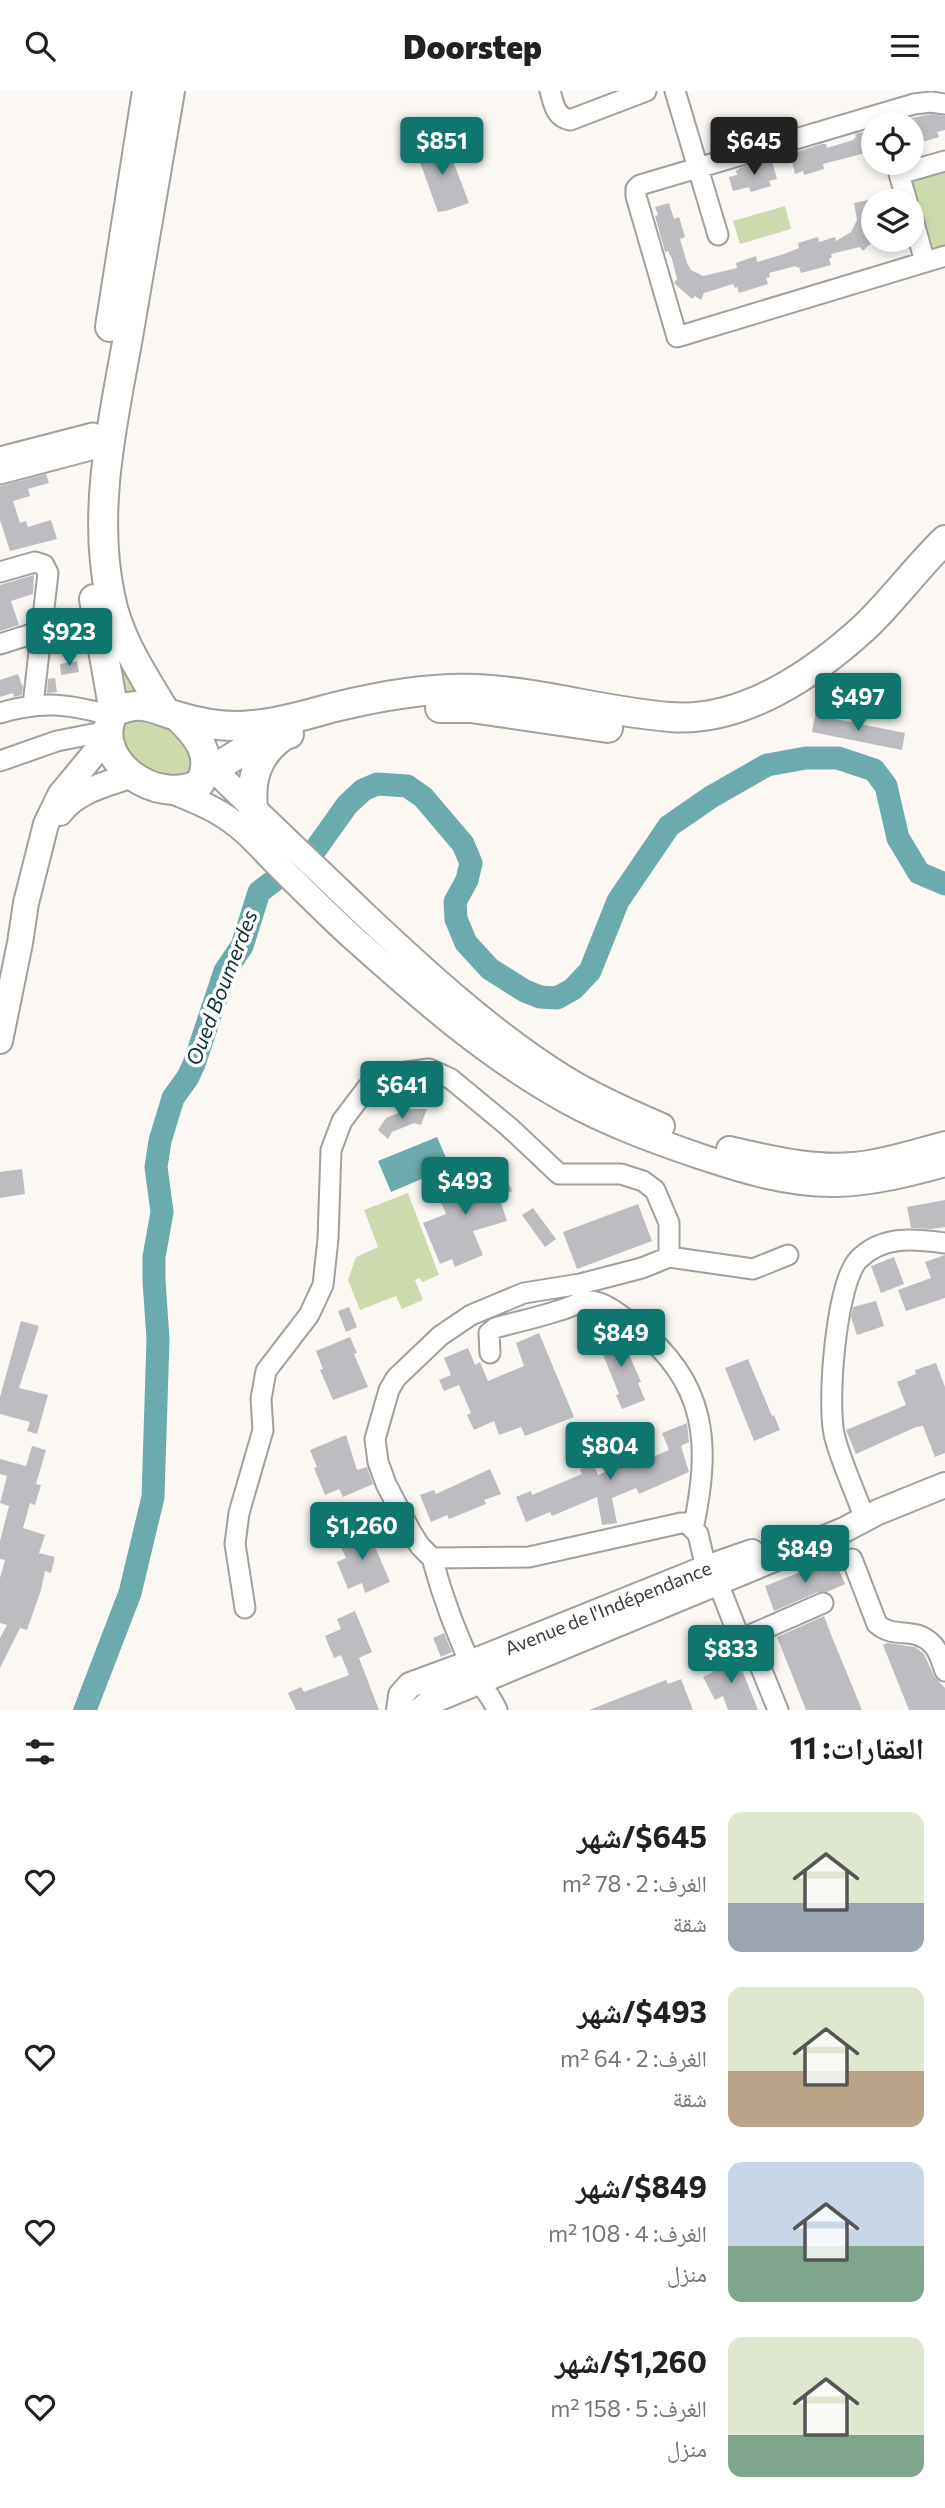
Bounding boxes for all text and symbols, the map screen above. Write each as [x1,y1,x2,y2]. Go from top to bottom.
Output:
text: Doorstep [403,26,542,66]
icon: search [21,27,59,65]
icon: menu [886,27,924,65]
map controls [861,112,924,252]
button: locate [861,112,924,175]
pin: $851 [401,118,483,177]
pin: $645 [713,118,795,177]
text: $851 [416,126,468,154]
text: $645 [727,126,781,154]
button: layers [861,189,924,252]
pin: $923 [28,609,110,668]
text: $923 [42,617,96,645]
pin: $497 [817,673,899,733]
text: $497 [831,682,885,710]
water label: Oued Boumerdes [180,906,262,1069]
pin: $641 [361,1061,443,1121]
text: $641 [376,1070,428,1098]
pin: $493 [424,1157,506,1217]
text: $493 [438,1166,492,1194]
pin: $849 [580,1309,662,1369]
text: $849 [593,1318,649,1346]
pin: $804 [569,1423,651,1482]
text: $804 [582,1431,638,1459]
pin: $1,260 [305,1503,419,1562]
text: $1,260 [326,1511,398,1539]
pin: $849 [764,1525,846,1585]
text: $849 [777,1534,833,1562]
street label: Avenue de l'Indépendance [501,1556,715,1660]
pin: $833 [690,1625,772,1685]
text: $833 [704,1634,758,1662]
text: العقارات: 11 [790,1728,924,1765]
icon: filters [21,1733,59,1771]
text: $645/شهر [577,1817,707,1854]
icon: home [784,1840,868,1924]
icon: heart [21,1863,59,1901]
text: الغرف: 2 · 78 m² [562,1869,707,1897]
text: شقة [673,1909,707,1937]
text: $493/شهر [577,1992,707,2029]
icon: home [784,2015,868,2099]
icon: heart [21,2038,59,2076]
text: الغرف: 2 · 64 m² [560,2044,707,2072]
text: شقة [673,2084,707,2112]
text: $849/شهر [576,2167,707,2204]
icon: home [784,2190,868,2274]
icon: heart [21,2213,59,2251]
text: الغرف: 4 · 108 m² [548,2219,707,2247]
text: منزل [667,2259,707,2287]
text: $1,260/شهر [555,2342,707,2379]
icon: home [784,2365,868,2449]
icon: heart [21,2388,59,2426]
text: الغرف: 5 · 158 m² [550,2394,707,2422]
text: منزل [667,2434,707,2462]

